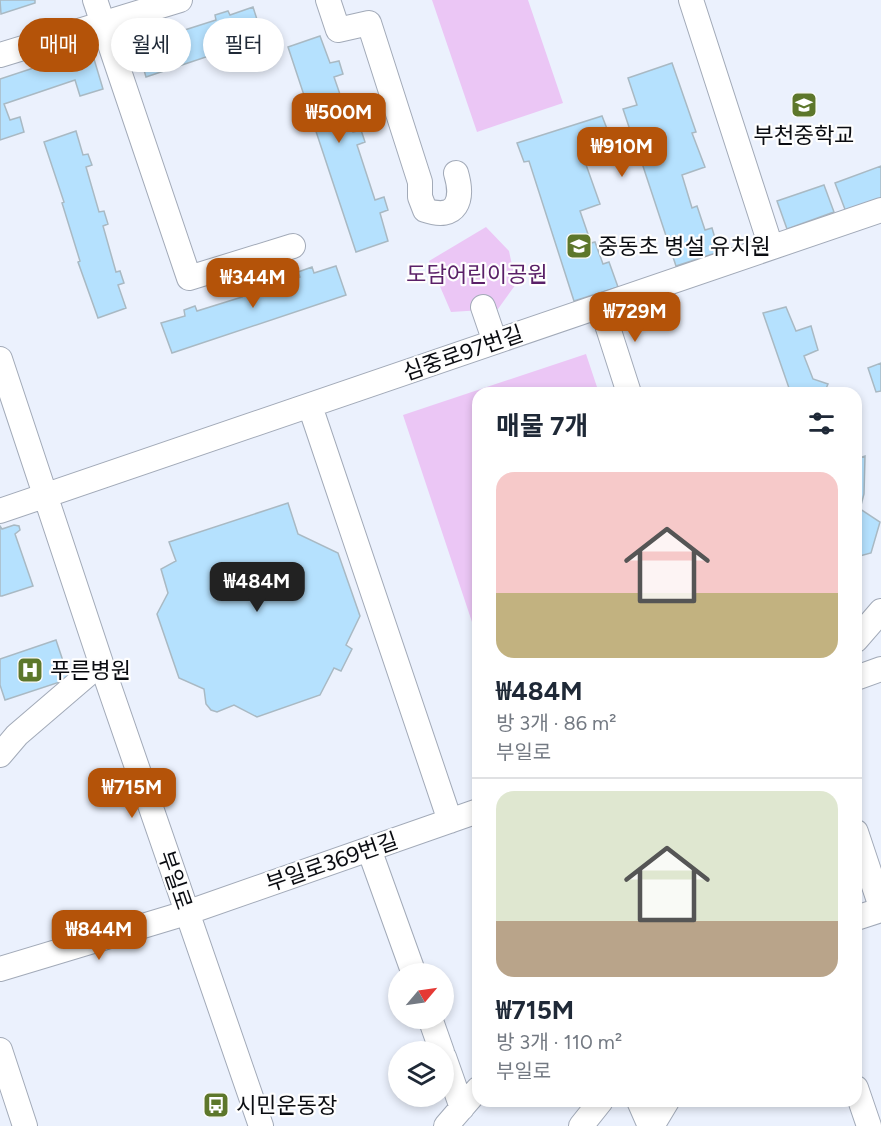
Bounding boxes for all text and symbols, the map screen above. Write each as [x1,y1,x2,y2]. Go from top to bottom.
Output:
chip: 매매 [18,18,99,72]
chip: 월세 [111,18,191,72]
chip: 필터 [203,18,284,72]
school or university icon: 부천중학교 [789,90,819,120]
pin: ₩500M [297,93,381,144]
text: ₩500M [306,100,372,124]
place label: 부천중학교 [753,122,855,149]
pin: ₩910M [580,127,664,178]
text: ₩910M [591,134,653,158]
school or university icon: 중동초 병설 유치원 [564,231,594,261]
place label: 중동초 병설 유치원 [598,233,771,260]
pin: ₩344M [211,258,295,309]
park label: 도담어린이공원 [406,261,548,288]
text: ₩344M [220,265,286,289]
pin: ₩729M [593,292,677,343]
text: ₩729M [603,299,667,323]
street label: 심중로97번길 [399,320,527,386]
icon: filters [805,407,838,440]
text: 매물 7개 [496,410,588,442]
icon: home [613,511,721,619]
pin: ₩484M [215,562,299,613]
text: ₩484M [224,569,290,593]
hospital icon: 푸른병원 [15,655,45,685]
place label: 푸른병원 [50,657,131,684]
text: ₩484M [496,675,582,707]
text: 방 3개 · 86 m² [496,711,616,735]
text: 부일로 [496,740,551,764]
pin: ₩715M [90,768,174,819]
text: ₩715M [102,775,162,799]
street label: 부일로369번길 [262,827,402,897]
icon: home [613,830,721,938]
street label: 부일로 [152,847,198,913]
pin: ₩844M [57,910,141,961]
text: ₩844M [66,917,132,941]
north arrow [388,963,454,1029]
map controls [388,963,454,1107]
text: ₩715M [496,994,574,1026]
text: 방 3개 · 110 m² [496,1030,622,1054]
button: layers [388,1041,454,1107]
text: 부일로 [496,1059,551,1083]
bus stop icon: 시민운동장 [201,1090,231,1120]
place label: 시민운동장 [236,1092,337,1119]

